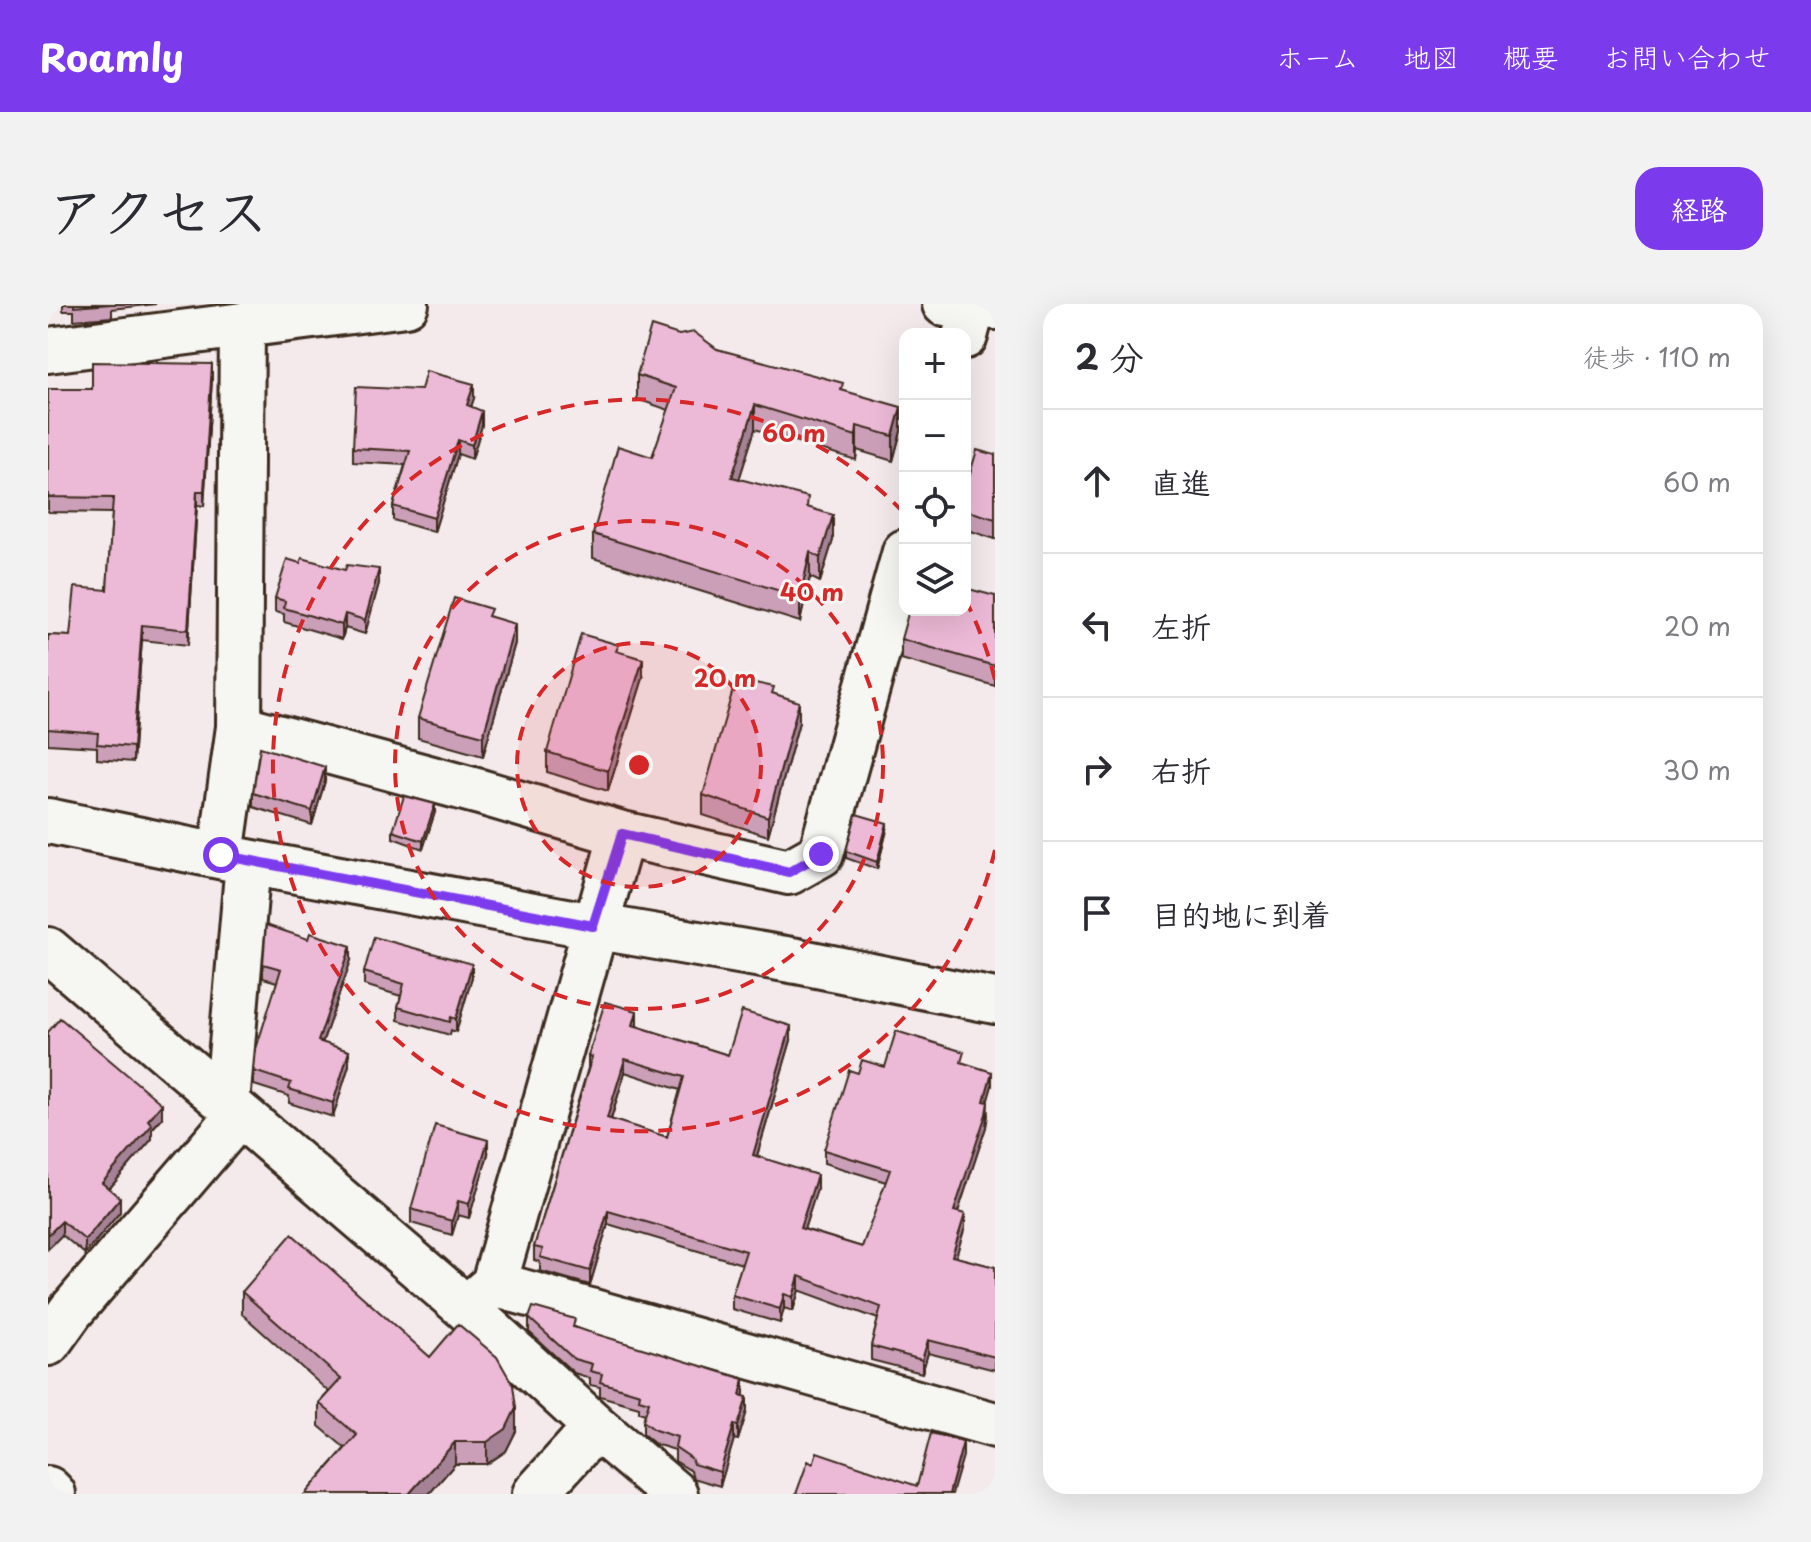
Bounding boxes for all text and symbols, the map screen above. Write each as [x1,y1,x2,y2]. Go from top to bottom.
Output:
text: Roamly [40,28,184,85]
text: ホーム [1276,35,1359,78]
text: 地図 [1403,35,1459,78]
text: 概要 [1503,35,1559,78]
text: お問い合わせ [1603,35,1771,78]
text: アクセス [48,166,269,251]
button: 経路 [1635,167,1763,250]
map controls [899,328,971,616]
button: + [899,328,971,400]
text: 2 分 [1075,330,1144,382]
text: 徒歩 · 110 m [1583,337,1731,376]
button: − [899,400,971,472]
text: 60 m [762,414,826,450]
icon: ahead [1075,459,1119,503]
text: 直進 [1151,459,1211,504]
text: 60 m [1663,462,1731,501]
button: locate [899,472,971,544]
button: layers [899,544,971,616]
text: 40 m [780,573,844,609]
icon: left [1075,603,1119,647]
text: 左折 [1151,603,1211,648]
text: 20 m [1664,606,1731,645]
text: 20 m [694,659,756,695]
icon: right [1075,747,1119,791]
text: 右折 [1151,747,1211,792]
text: 30 m [1663,750,1731,789]
centre of rings [625,751,653,779]
route end [803,836,839,872]
route start [203,837,239,873]
icon: arrive [1075,891,1119,935]
text: 目的地に到着 [1151,891,1331,936]

